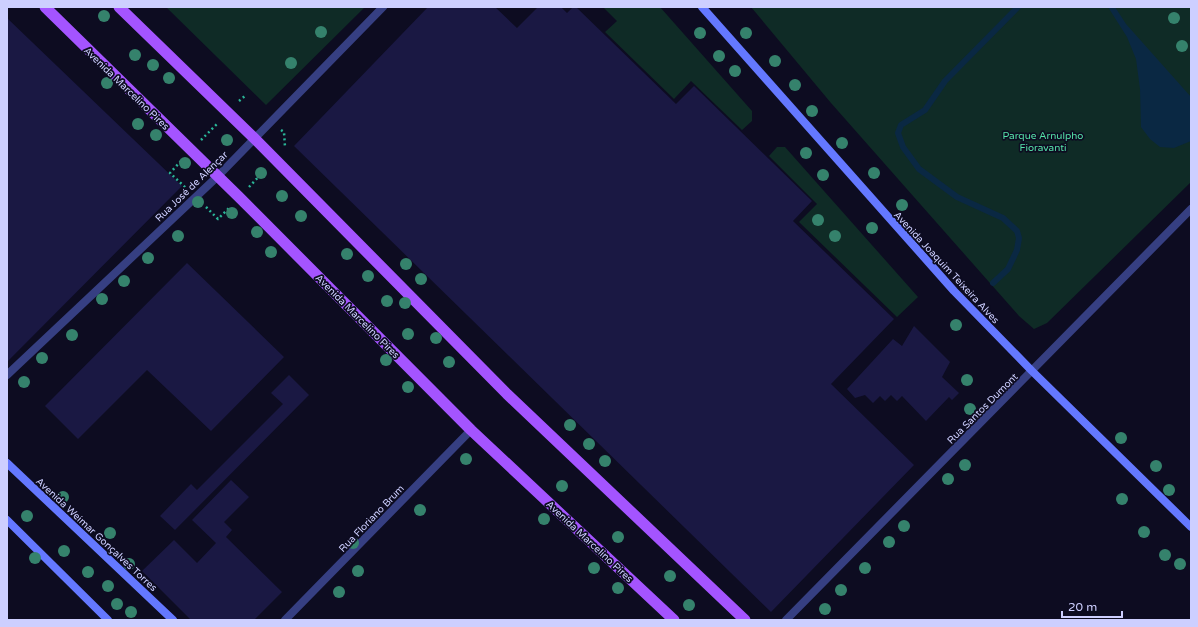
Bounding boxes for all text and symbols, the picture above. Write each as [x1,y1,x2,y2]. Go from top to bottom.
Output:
street label: Avenida Marcelino Pires [81,45,172,133]
park label: Parque Arnulpho Fioravanti [1003,130,1083,154]
street label: Rua José de Alençar [153,149,231,224]
street label: Avenida Joaquim Teixeira Alves [891,209,1002,326]
street label: Avenida Marcelino Pires [313,272,402,361]
street label: Rua Santos Dumont [945,371,1021,447]
street label: Avenida Weimar Gonçalves Torres [33,475,159,594]
street label: Rua Floriano Brum [337,483,407,555]
street label: Avenida Marcelino Pires [544,498,635,585]
scale bar [1062,593,1122,619]
text: 20 m [1068,600,1097,614]

